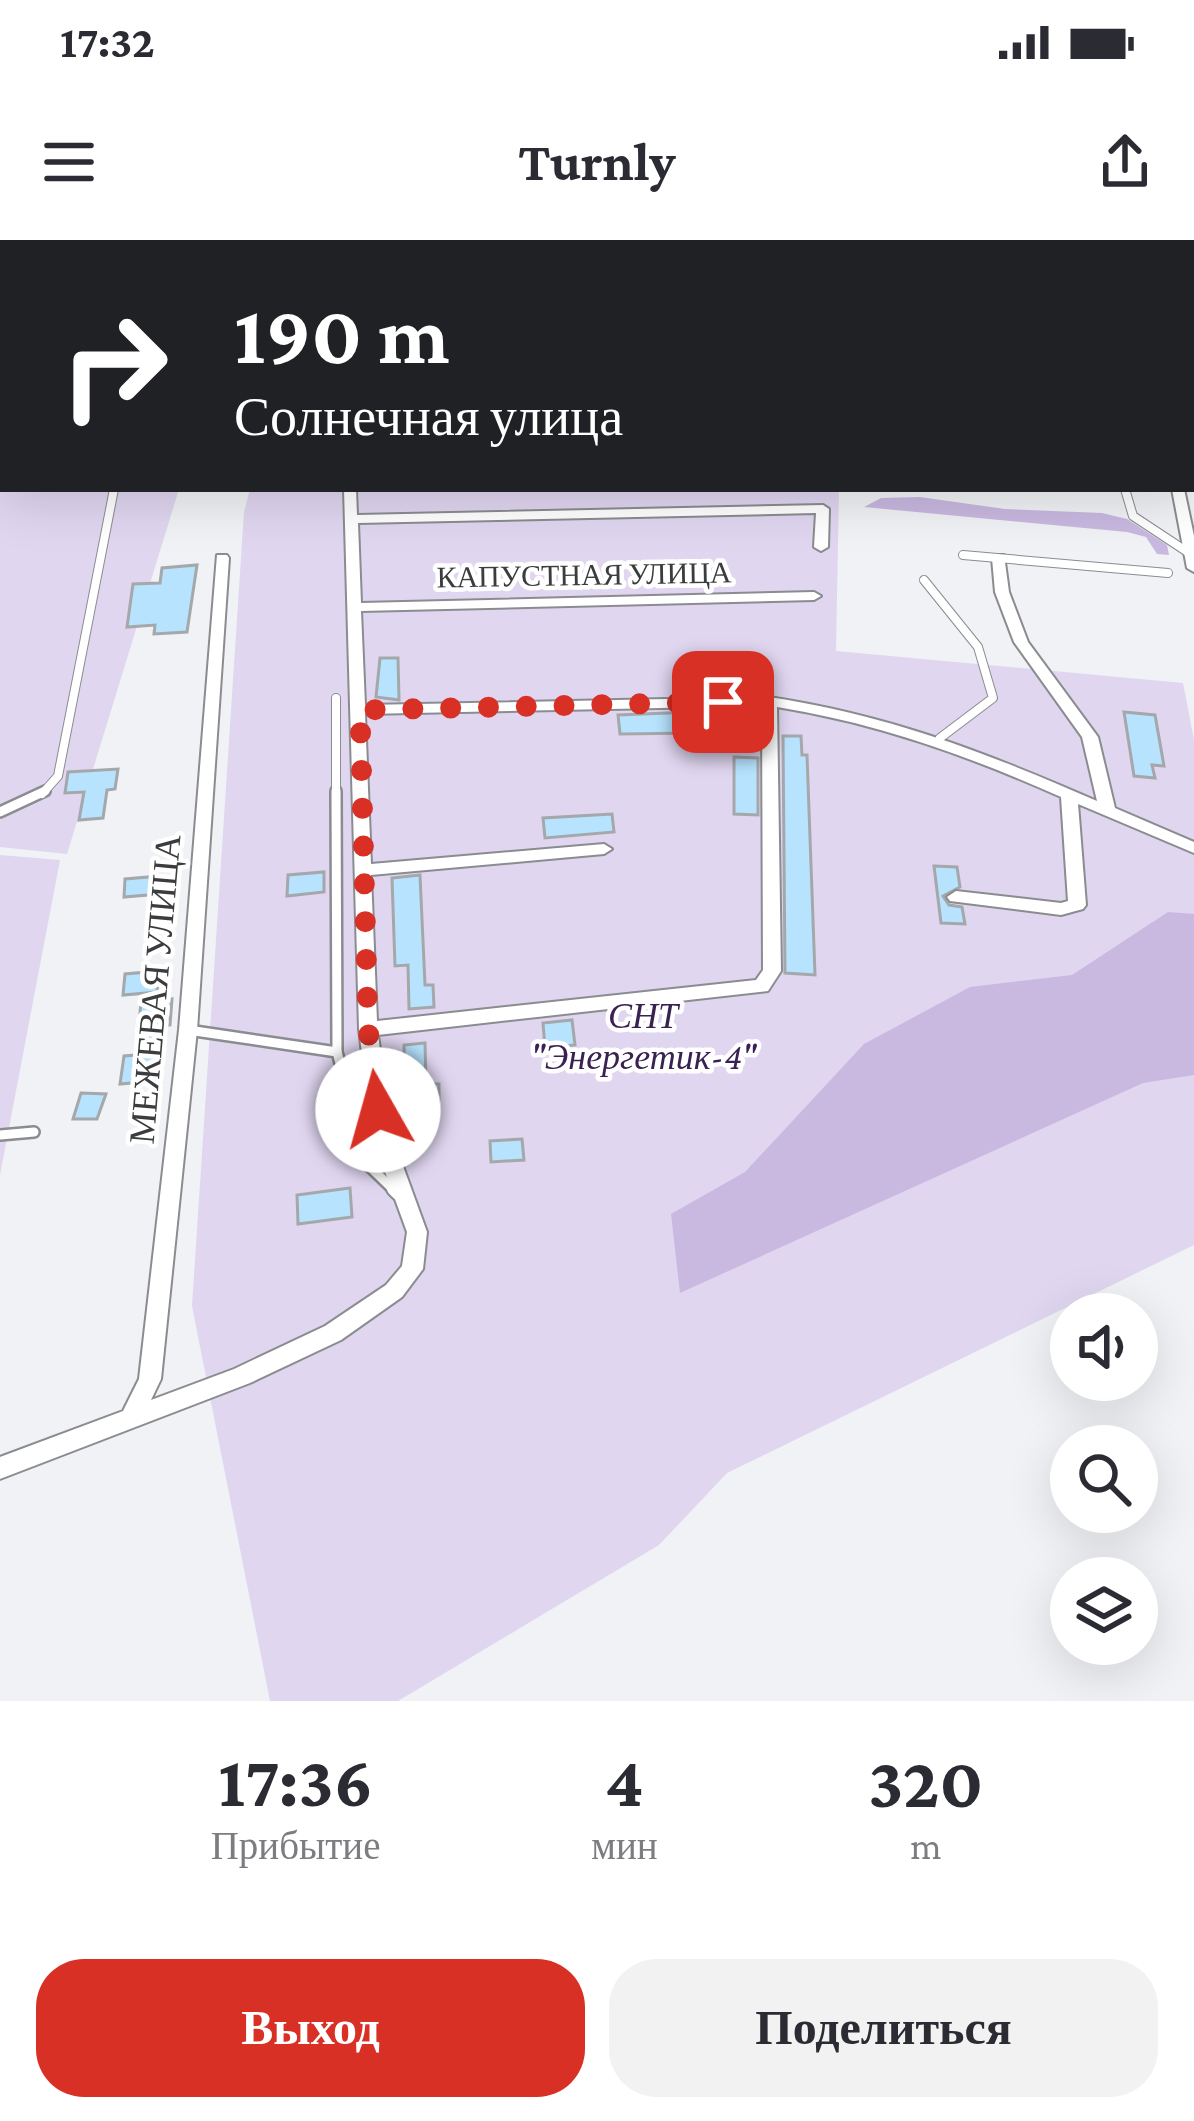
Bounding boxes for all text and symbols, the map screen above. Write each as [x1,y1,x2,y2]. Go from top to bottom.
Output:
text: 17:32 [60,17,155,67]
icon: menu [36,129,102,195]
icon: share [1092,129,1158,195]
text: Turnly [518,132,676,192]
icon: right [36,288,192,444]
text: 190 m [234,288,450,381]
text: Солнечная улица [234,387,623,447]
street label: КАПУСТНАЯ УЛИЦА [436,555,732,594]
pin [672,651,774,753]
icon: arrive [690,669,756,735]
street label: МЕЖЕВАЯ УЛИЦА [122,833,188,1146]
park label: СНТ "Энергетик-4" [530,996,757,1077]
position arrow [315,1047,441,1173]
map controls [1050,1293,1158,1665]
button: sound [1050,1293,1158,1401]
button: search [1050,1425,1158,1533]
button: layers [1050,1557,1158,1665]
text: 17:36 [218,1741,373,1821]
text: 4 [605,1741,644,1821]
text: 320 [868,1742,983,1822]
text: Прибытие [211,1824,381,1867]
text: мин [591,1824,658,1867]
text: m [910,1824,941,1867]
button: Выход [36,1959,585,2097]
button: Поделиться [609,1959,1158,2097]

